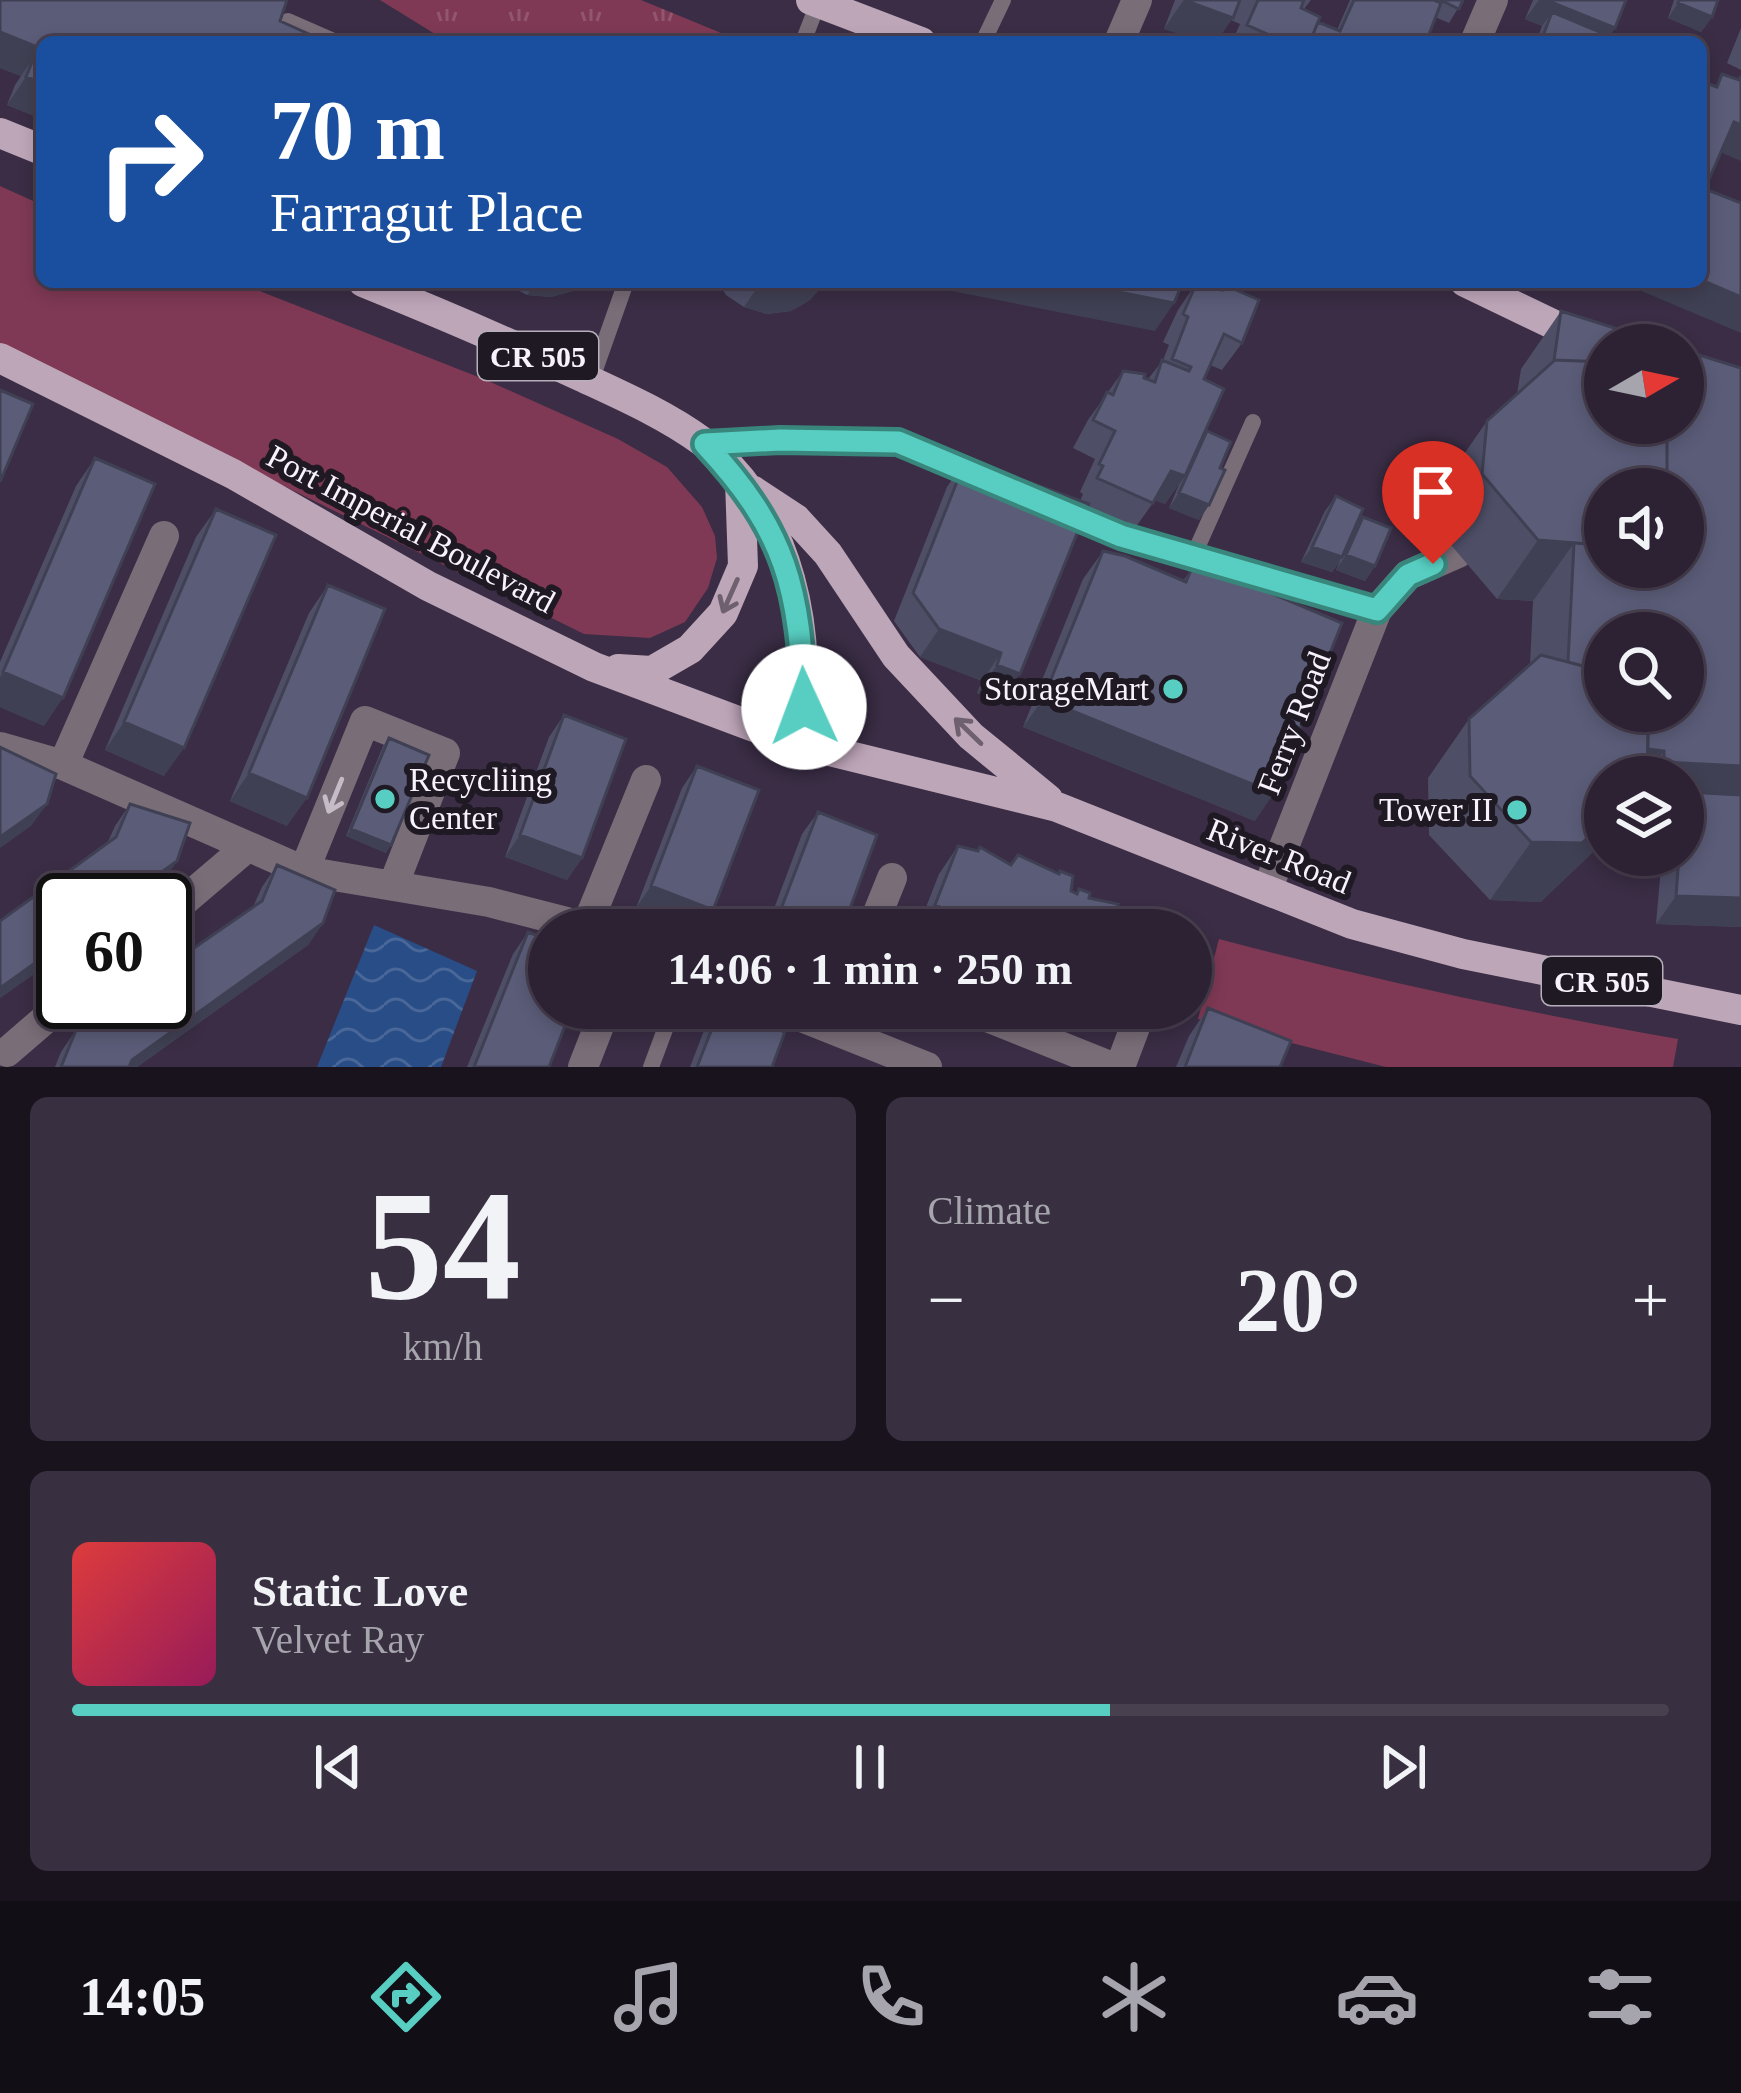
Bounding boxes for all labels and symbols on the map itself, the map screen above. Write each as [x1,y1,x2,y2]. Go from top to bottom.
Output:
north arrow [1584,324,1704,444]
road number: CR 505 [478,332,598,380]
street label: Port Imperial Boulevard [261,438,561,620]
pin [1382,441,1484,564]
one-way arrow [717,577,739,613]
position arrow [741,644,867,770]
street label: Ferry Road [1250,646,1338,799]
place label: StorageMart [984,671,1149,707]
marker: StorageMart [1160,676,1186,702]
one-way arrow [954,718,983,746]
place label: Recycliing Center [409,762,552,836]
one-way arrow [322,777,344,814]
marker: Recycliing Center [372,786,398,812]
place label: Tower II [1379,792,1493,828]
marker: Tower II [1504,797,1530,823]
street label: River Road [1202,811,1356,901]
speed limit sign: 60 [36,873,192,1029]
road number: CR 505 [1542,957,1662,1005]

